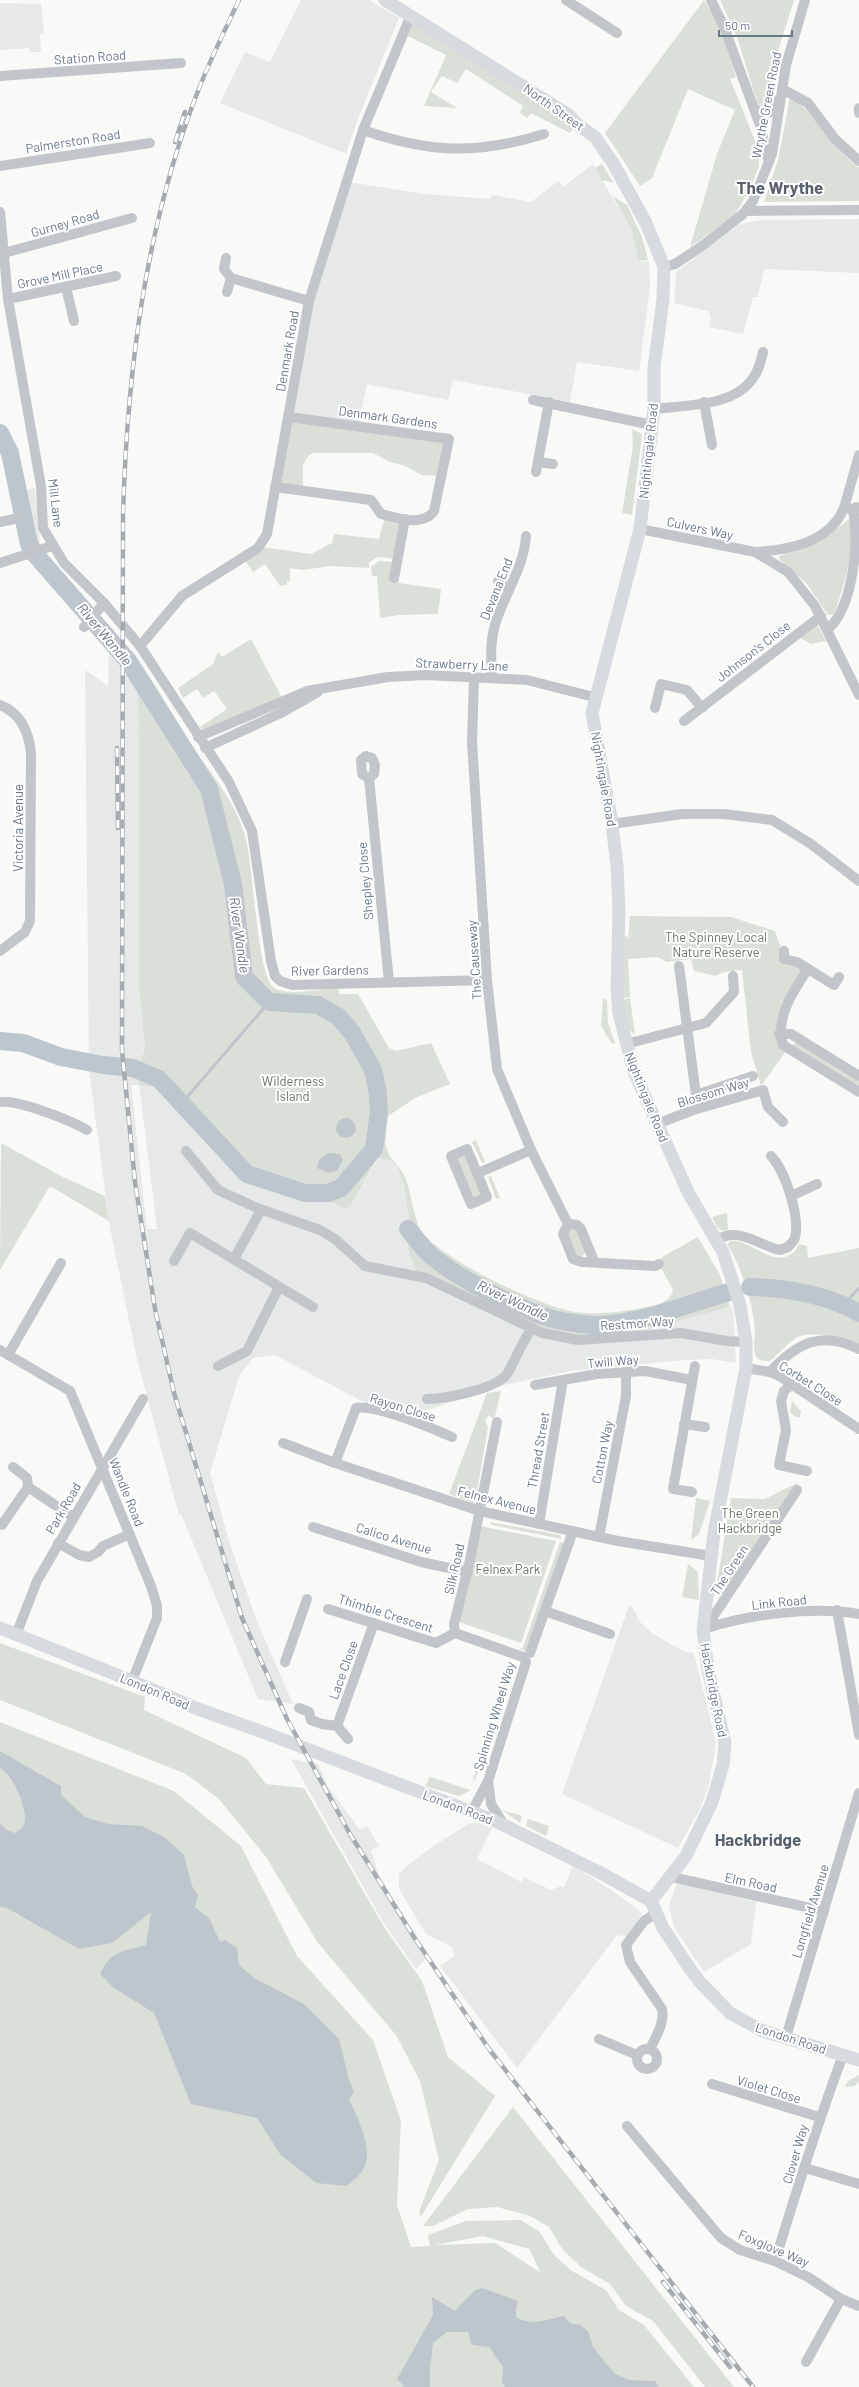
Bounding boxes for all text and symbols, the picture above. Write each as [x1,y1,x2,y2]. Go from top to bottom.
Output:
scale bar [719,12,792,38]
text: 50 m [725,18,750,32]
street label: Station Road [53,46,127,68]
street label: Wrythe Green Road [748,50,784,160]
street label: North Street [520,80,588,134]
street label: Palmerston Road [24,126,122,156]
district label: The Wrythe [737,177,823,197]
street label: Gurney Road [29,206,101,240]
street label: Grove Mill Place [16,258,104,292]
street label: Denmark Road [272,309,302,393]
street label: Denmark Gardens [338,402,438,432]
street label: Nightingale Road [635,402,661,500]
street label: Mill Lane [45,478,67,528]
street label: Culvers Way [665,513,735,543]
street label: Devana End [476,556,516,622]
water label: River Wandle [74,599,136,669]
street label: Johnson's Close [713,617,793,685]
street label: Strawberry Lane [415,654,509,674]
street label: Nightingale Road [588,730,620,828]
street label: Victoria Avenue [10,784,26,872]
street label: Shepley Close [354,841,376,921]
water label: River Wandle [226,896,254,974]
street label: The Causeway [463,920,485,1000]
park label: The Spinney Local Nature Reserve [665,929,767,960]
street label: River Gardens [291,961,369,979]
street label: Nightingale Road [622,1050,672,1144]
park label: Wilderness Island [262,1073,324,1104]
street label: Blossom Way [675,1073,751,1111]
water label: River Wandle [475,1276,551,1324]
street label: Restmor Way [599,1312,675,1334]
street label: Twill Way [587,1351,639,1371]
street label: Corbet Close [776,1357,846,1409]
street label: Rayon Close [368,1389,438,1425]
street label: Thread Street [523,1410,553,1490]
street label: Cotton Way [588,1419,616,1485]
street label: Wandle Road [106,1455,148,1529]
street label: Park Road [42,1479,84,1537]
street label: Felnex Avenue [456,1482,538,1518]
park label: The Green Hackbridge [718,1505,782,1536]
street label: Calico Avenue [354,1519,434,1557]
street label: Silk Road [440,1542,468,1596]
street label: The Green [707,1542,751,1598]
park label: Felnex Park [476,1561,541,1577]
street label: Thimble Crescent [336,1590,436,1636]
street label: Link Road [751,1591,807,1613]
street label: Lace Close [325,1638,361,1702]
street label: Hackbridge Road [697,1641,731,1739]
street label: Spinning Wheel Way [470,1660,518,1772]
street label: London Road [118,1669,192,1713]
street label: London Road [421,1786,495,1828]
district label: Hackbridge [715,1829,801,1849]
street label: Longfield Avenue [788,1862,832,1960]
street label: Elm Road [723,1869,779,1895]
street label: London Road [753,2019,829,2057]
street label: Violet Close [735,2072,803,2106]
street label: Clover Way [779,2122,811,2186]
street label: Foxglove Way [736,2226,812,2270]

